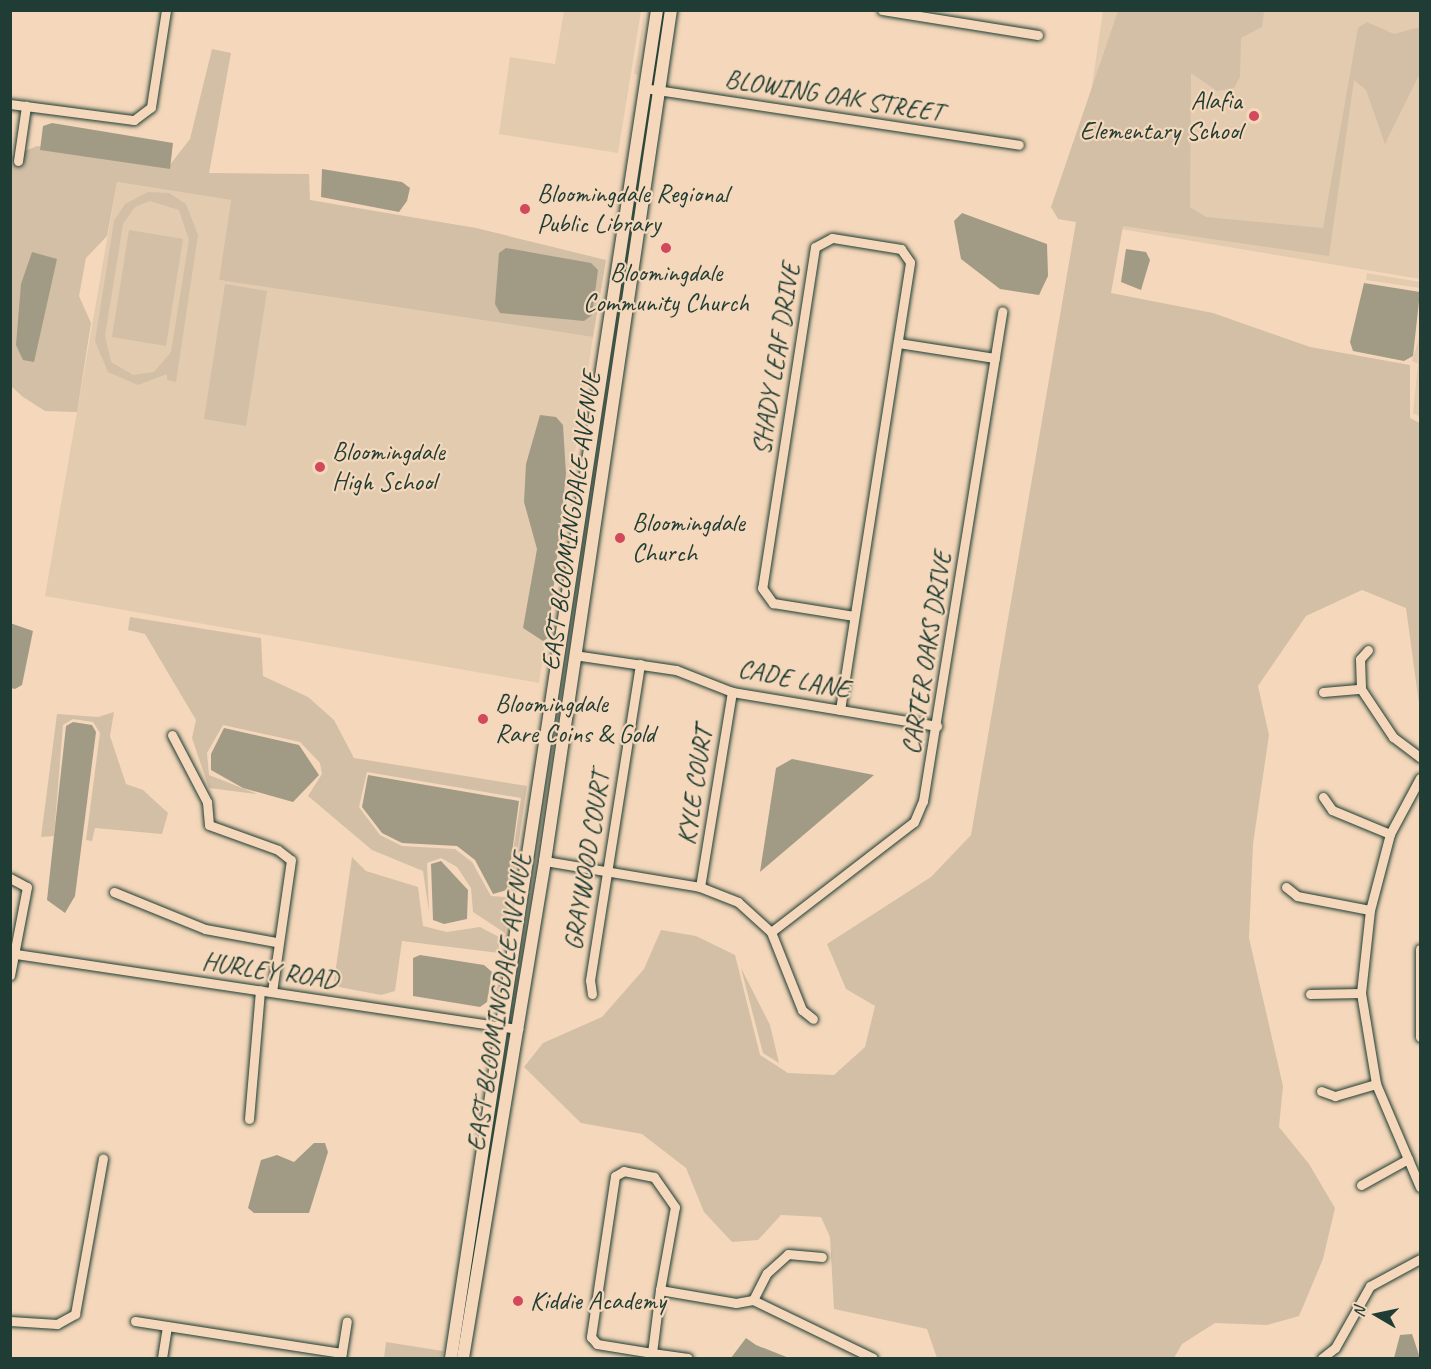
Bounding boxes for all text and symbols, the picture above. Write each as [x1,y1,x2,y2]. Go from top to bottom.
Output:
street label: BLOWING OAK STREET [722,63,946,129]
place label: Alafia Elementary School [1080,85,1242,146]
marker: Alafia Elementary School [1247,109,1261,123]
place label: Bloomingdale Regional Public Library [537,178,729,240]
marker: Bloomingdale Regional Public Library [518,202,532,216]
marker: Bloomingdale Community Church [659,241,673,255]
place label: Bloomingdale Community Church [583,257,749,318]
street label: SHADY LEAF DRIVE [745,260,807,458]
street label: EAST BLOOMINGDALE AVENUE [535,369,607,673]
place label: Bloomingdale High School [332,436,445,497]
marker: Bloomingdale High School [313,460,327,474]
place label: Bloomingdale Church [632,507,745,568]
marker: Bloomingdale Church [613,531,627,545]
street label: CARTER OAKS DRIVE [895,549,959,757]
street label: CADE LANE [736,653,852,705]
place label: Bloomingdale Rare Coins & Gold [495,688,655,750]
marker: Bloomingdale Rare Coins & Gold [476,712,490,726]
street label: KYLE COURT [670,725,720,847]
street label: GRAYWOOD COURT [558,770,616,952]
street label: EAST BLOOMINGDALE AVENUE [460,850,538,1154]
street label: HURLEY ROAD [200,946,340,996]
place label: Kiddie Academy [530,1285,664,1317]
north arrow [1347,1285,1407,1345]
marker: Kiddie Academy [511,1294,525,1308]
text: N [1349,1306,1370,1319]

